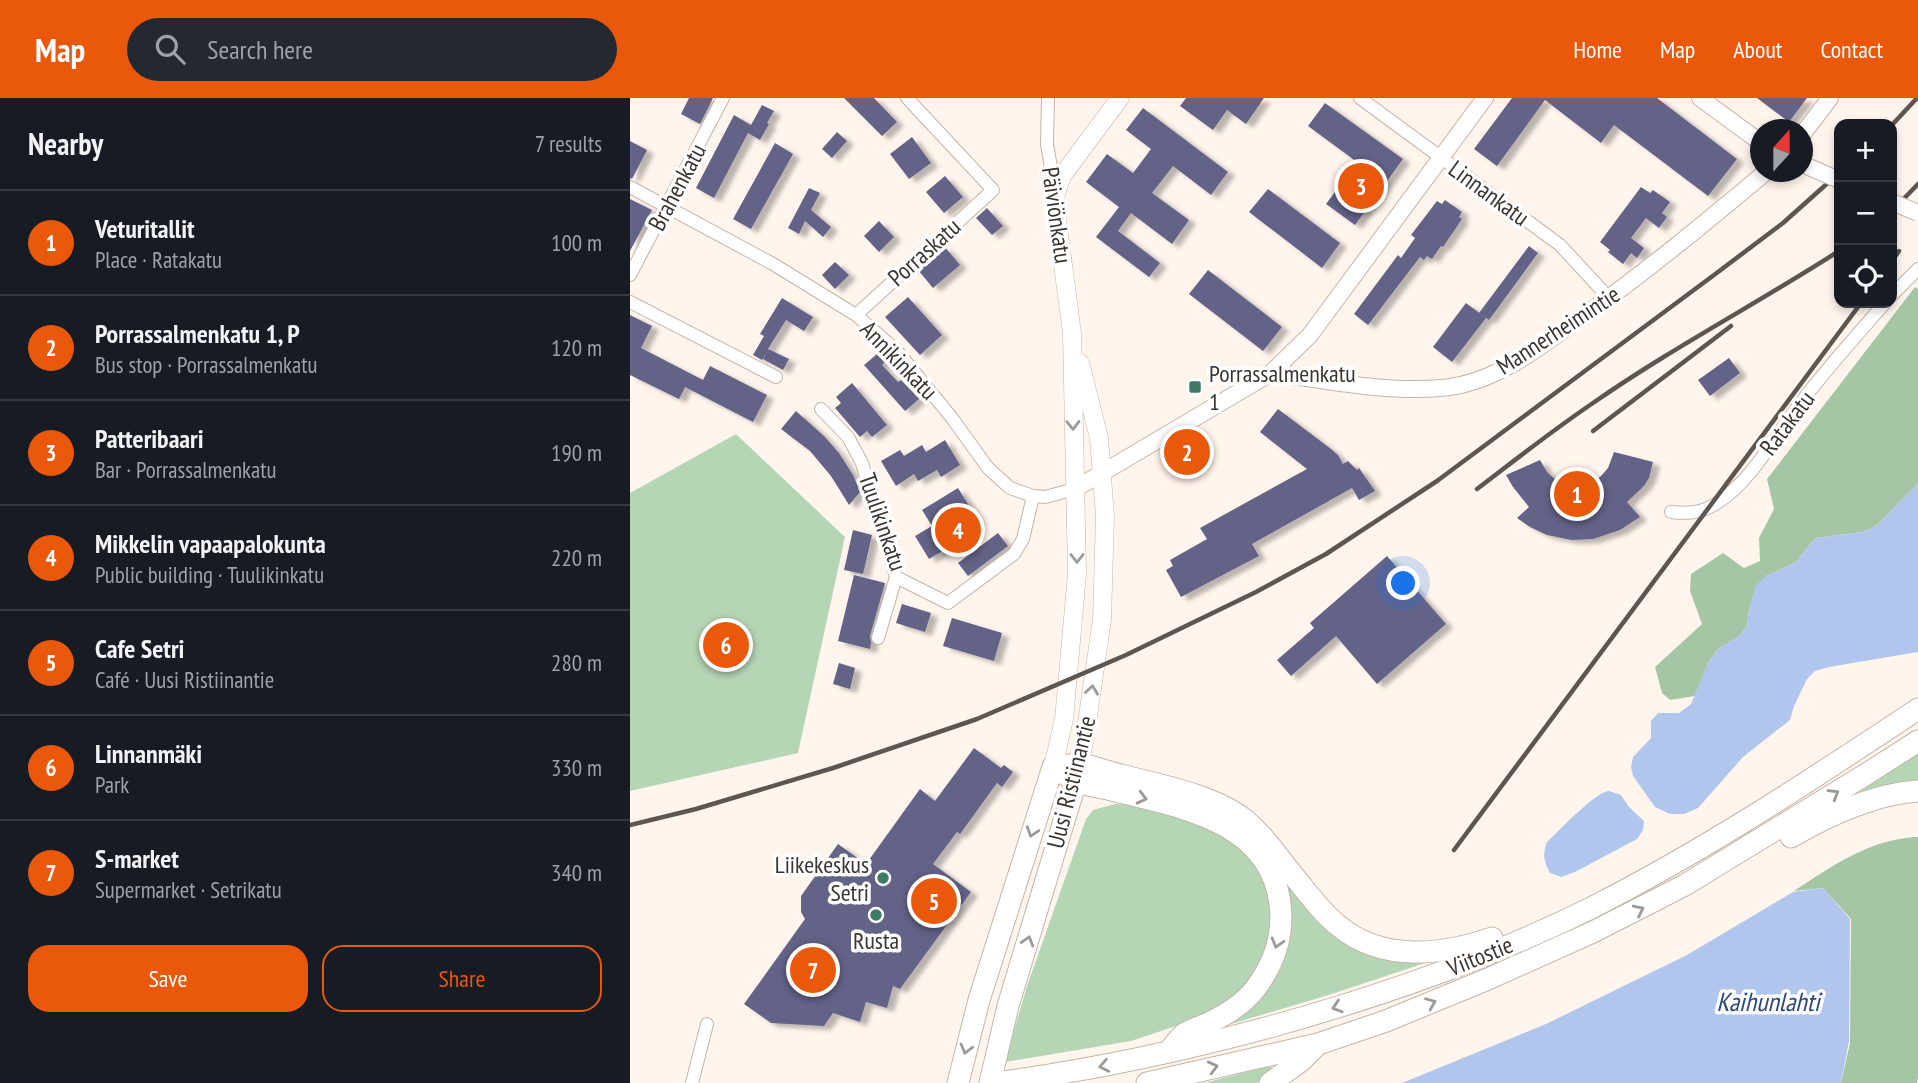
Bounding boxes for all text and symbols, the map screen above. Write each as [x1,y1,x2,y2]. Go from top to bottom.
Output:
search box [127,18,617,81]
text: Map [35,28,85,71]
icon: search [151,30,189,68]
text: Search here [207,33,313,66]
text: Home [1573,34,1622,65]
text: Map [1660,34,1695,65]
text: About [1733,34,1782,65]
text: Contact [1820,34,1883,65]
north arrow [1750,119,1813,182]
map controls [1834,119,1897,308]
button: + [1834,119,1897,182]
text: Nearby [28,124,103,163]
text: 7 results [535,129,602,158]
street label: Brahenkatu [641,138,713,236]
street label: Linnankatu [1443,153,1535,233]
pin: 3 [1338,160,1384,212]
street label: Päiviönkatu [1035,165,1079,265]
button: − [1834,182,1897,245]
street label: Porraskatu [881,211,967,293]
text: Veturitallit [95,212,195,245]
text: 1 [46,228,57,257]
text: 100 m [551,228,602,257]
text: Place · Ratakatu [95,245,222,274]
button: locate [1834,245,1897,308]
street label: Mannerheimintie [1490,279,1626,381]
street label: Annikinkatu [854,314,944,406]
text: Porrassalmenkatu 1, P [95,317,300,350]
text: 2 [46,333,57,362]
text: 120 m [551,333,602,362]
text: Bus stop · Porrassalmenkatu [95,350,318,379]
place label: Porrassalmenkatu 1 [1209,358,1356,417]
marker: Porrassalmenkatu 1 [1187,379,1203,395]
street label: Ratakatu [1753,384,1821,462]
one-way arrow [1065,421,1081,431]
text: Patteribaari [95,422,204,455]
pin: 2 [1164,426,1210,478]
text: 3 [46,438,57,467]
text: 190 m [551,438,602,467]
text: Bar · Porrassalmenkatu [95,455,277,484]
pin: 1 [1554,468,1600,520]
street label: Tuulikinkatu [852,469,914,575]
pin: 4 [935,504,981,556]
text: Mikkelin vapaapalokunta [95,527,326,560]
text: 4 [46,543,57,572]
text: 220 m [551,543,602,572]
one-way arrow [1069,553,1085,563]
text: Public building · Tuulikinkatu [95,560,324,589]
your location [1386,566,1420,600]
pin: 6 [703,619,749,671]
text: Cafe Setri [95,632,184,665]
text: 5 [46,648,57,677]
text: 280 m [551,648,602,677]
text: Café · Uusi Ristiinantie [95,665,274,694]
one-way arrow [1084,684,1099,696]
street label: Uusi Ristiinantie [1040,712,1102,852]
text: Linnanmäki [95,737,202,770]
text: 6 [46,753,57,782]
text: 330 m [551,753,602,782]
text: Park [95,770,129,799]
one-way arrow [1827,789,1840,802]
one-way arrow [1136,790,1148,804]
one-way arrow [1026,825,1041,837]
text: S-market [95,842,179,875]
place label: Liikekeskus Setri [775,849,869,908]
text: 7 [46,858,57,887]
text: 340 m [551,858,602,887]
marker: Liikekeskus Setri [875,870,891,886]
text: Supermarket · Setrikatu [95,875,282,904]
pin: 5 [911,875,957,927]
one-way arrow [1632,904,1644,918]
marker: Rusta [868,907,884,923]
place label: Rusta [853,925,899,956]
street label: Viitostie [1442,929,1517,984]
one-way arrow [1019,935,1034,947]
one-way arrow [1271,937,1286,949]
pin: 7 [790,944,836,996]
button: Save [28,945,308,1012]
button: Share [322,945,602,1012]
water label: Kaihunlahti [1716,985,1823,1018]
one-way arrow [1424,997,1436,1011]
one-way arrow [1332,999,1344,1013]
one-way arrow [959,1043,974,1055]
one-way arrow [1098,1057,1110,1072]
one-way arrow [1207,1061,1219,1075]

